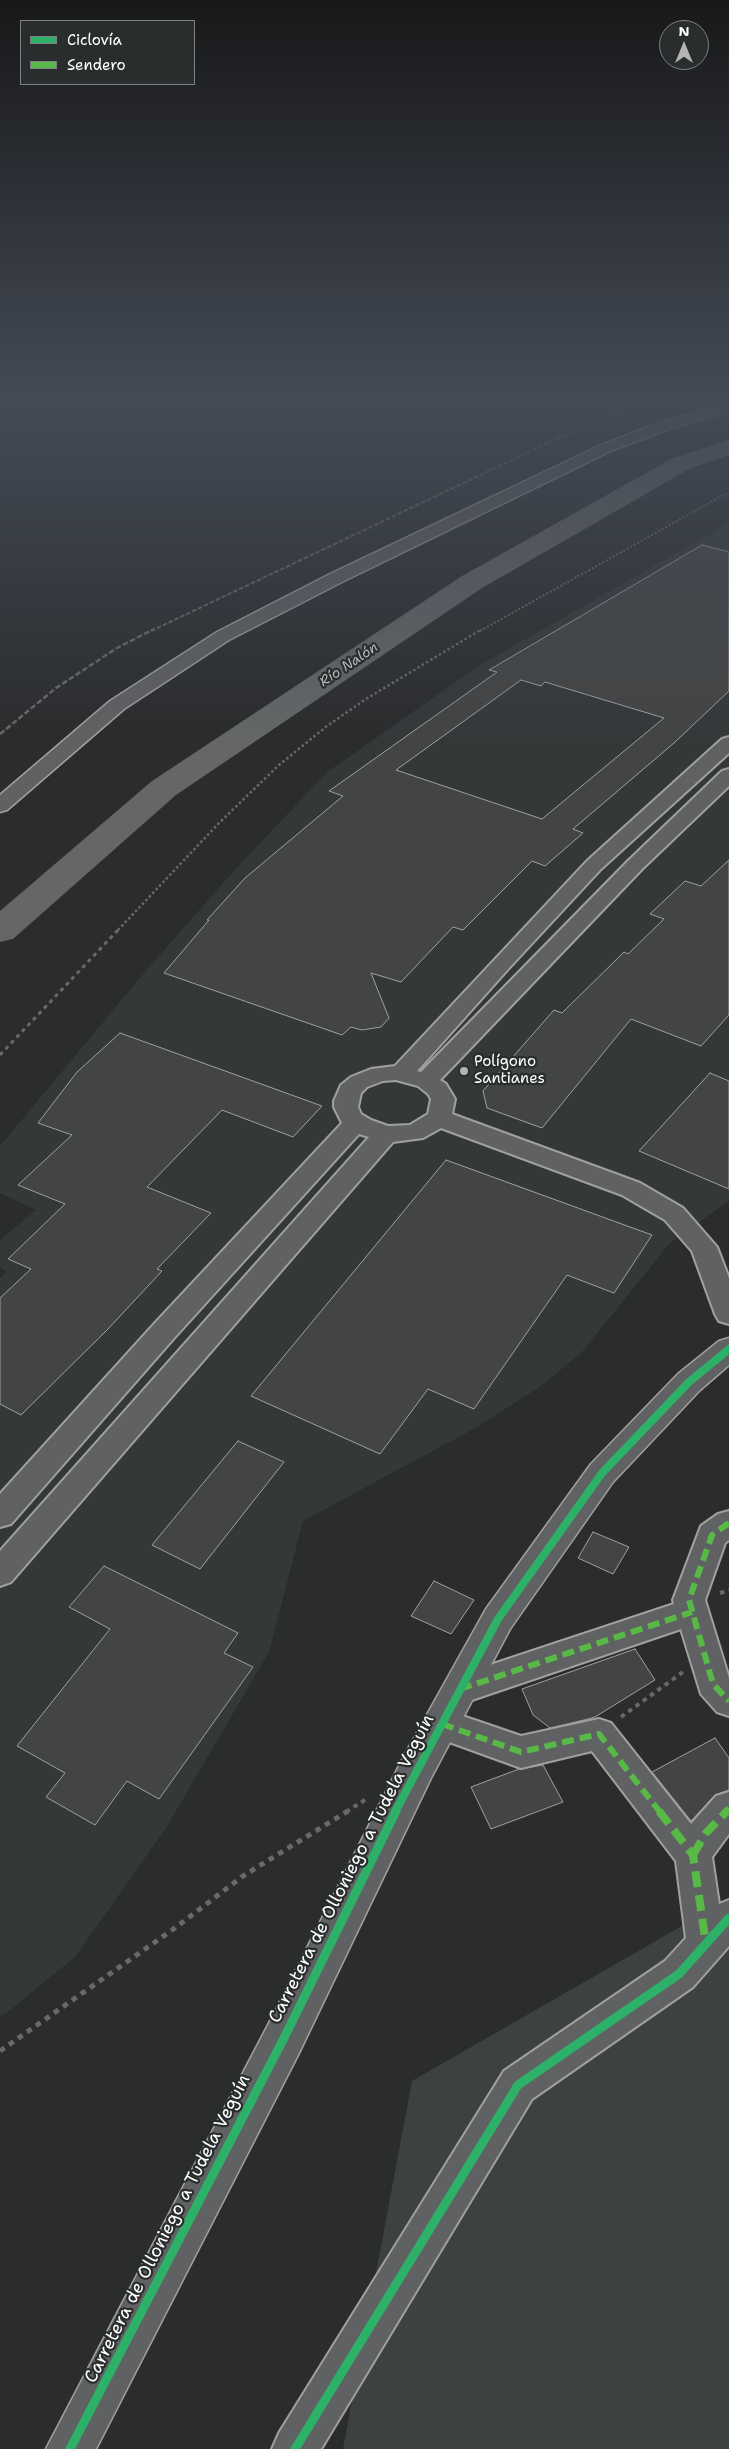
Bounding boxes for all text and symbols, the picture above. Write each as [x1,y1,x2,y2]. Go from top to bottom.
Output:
legend [20,20,195,85]
north arrow [659,20,709,70]
text: N [678,22,690,40]
text: Ciclovía [67,30,122,50]
text: Sendero [67,55,126,75]
water label: Río Nalón [316,639,382,691]
place label: Polígono Santianes [474,1053,545,1088]
marker: Polígono Santianes [458,1065,470,1077]
street label: Carretera de Olloniego a Tudela Veguín [264,1711,440,2027]
street label: Carretera de Olloniego a Tudela Veguín [80,2071,256,2387]

